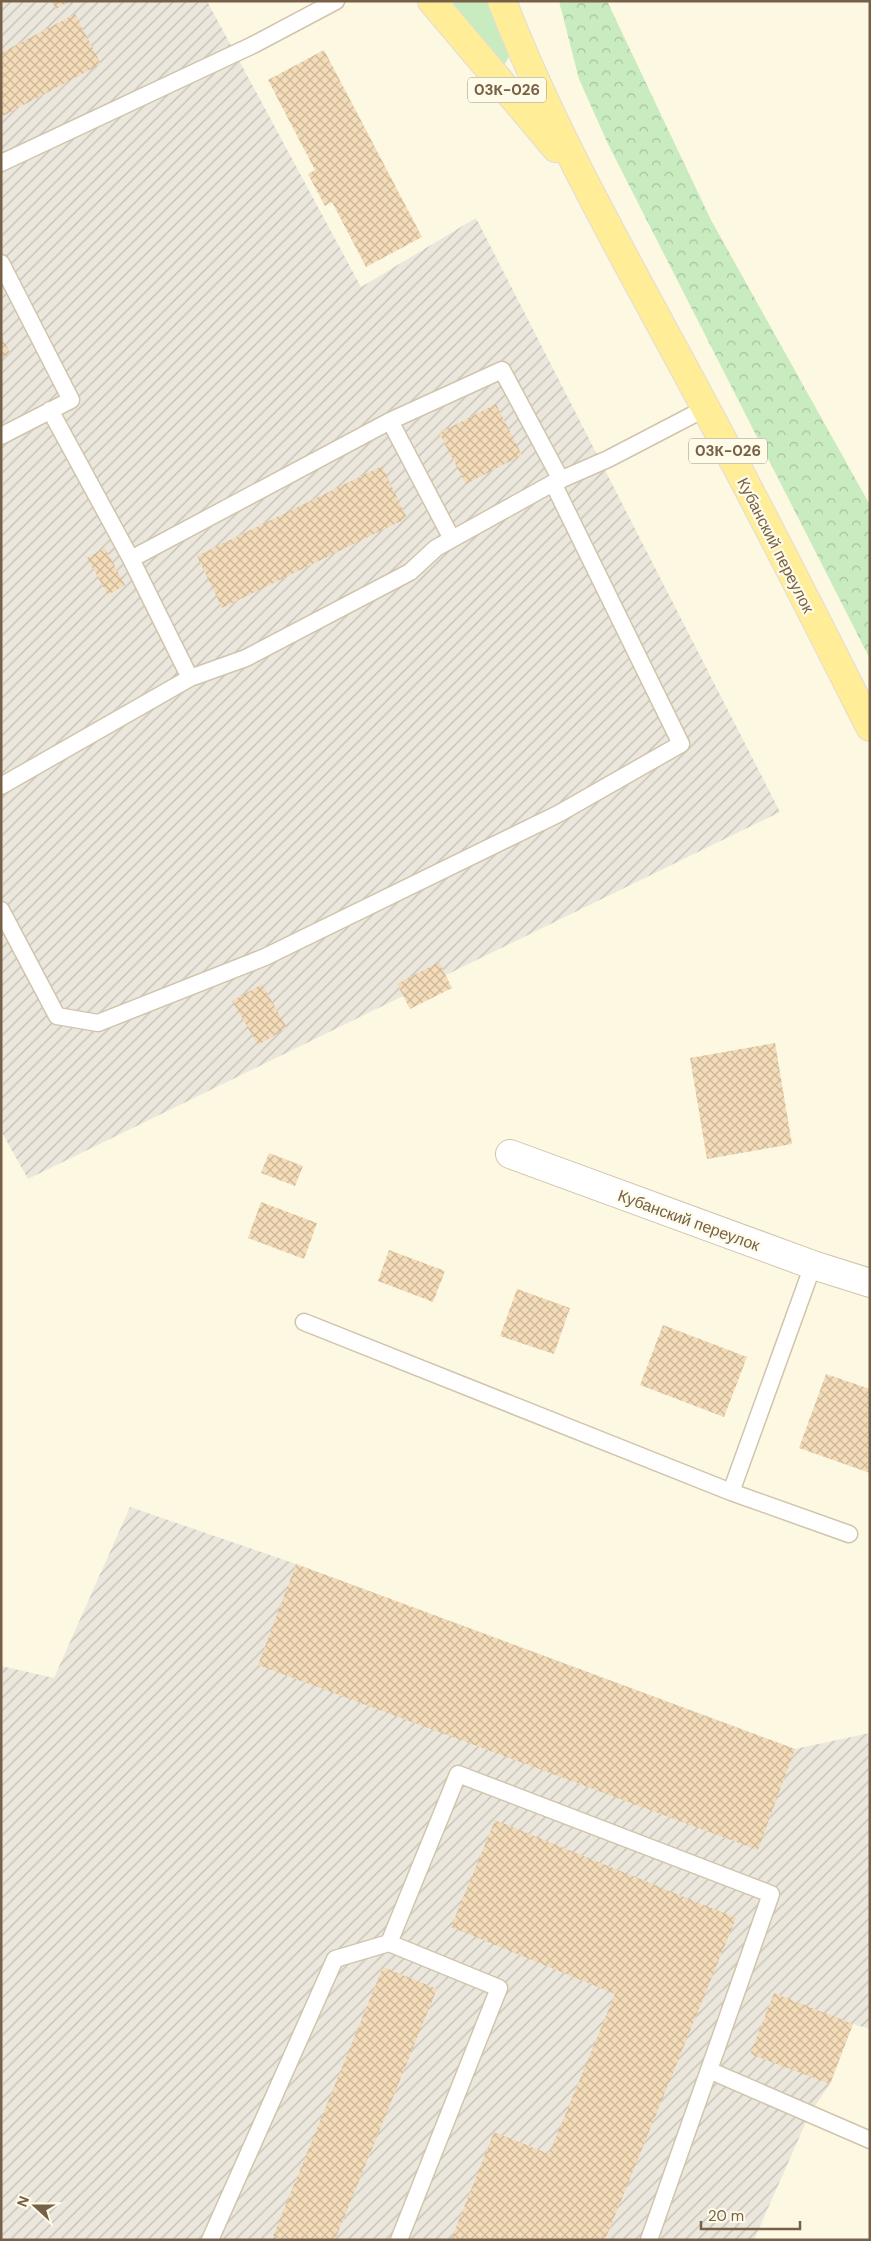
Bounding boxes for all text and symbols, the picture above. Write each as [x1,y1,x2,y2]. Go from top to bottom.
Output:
road number: 03К-026 [468,78,546,102]
road number: 03К-026 [689,438,767,464]
street label: Кубанский переулок [732,474,819,617]
street label: Кубанский переулок [615,1185,764,1256]
north arrow [10,2181,60,2231]
text: N [13,2193,33,2209]
scale bar [701,2198,800,2230]
text: 20 m [708,2206,744,2226]

